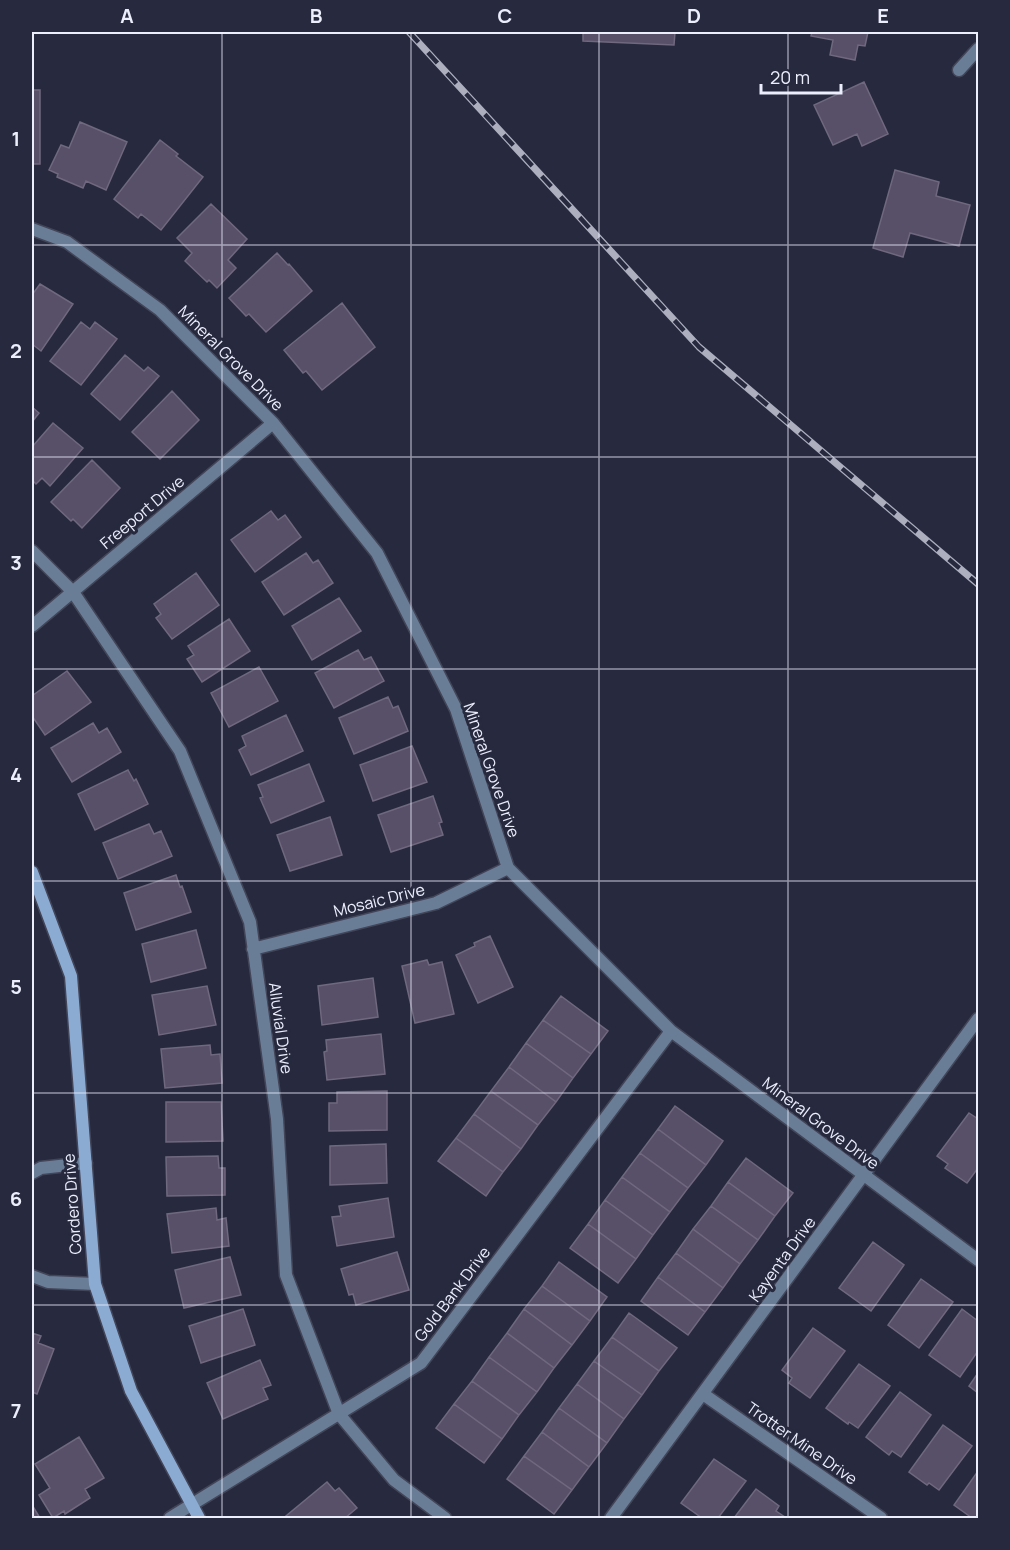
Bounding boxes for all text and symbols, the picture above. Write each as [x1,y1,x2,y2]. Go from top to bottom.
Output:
text: A [120,2,134,29]
text: B [310,2,323,29]
text: C [498,2,512,29]
text: D [687,2,701,29]
text: E [877,2,889,29]
scale bar [761,57,840,95]
text: 20 m [770,65,810,89]
text: 1 [12,125,20,152]
street label: Mineral Grove Drive [173,300,289,416]
text: 2 [10,337,22,364]
street label: Freeport Drive [95,470,189,554]
text: 3 [10,549,22,576]
street label: Mineral Grove Drive [459,700,525,840]
text: 4 [10,761,22,788]
street label: Mosaic Drive [331,878,427,922]
text: 5 [10,973,22,1000]
street label: Alluvial Drive [264,981,298,1075]
street label: Mineral Grove Drive [758,1072,884,1174]
street label: Cordero Drive [58,1153,86,1255]
text: 6 [10,1185,22,1212]
street label: Kayenta Drive [744,1212,820,1306]
street label: Gold Bank Drive [409,1242,495,1346]
text: 7 [11,1397,21,1424]
street label: Trotter Mine Drive [742,1397,862,1489]

